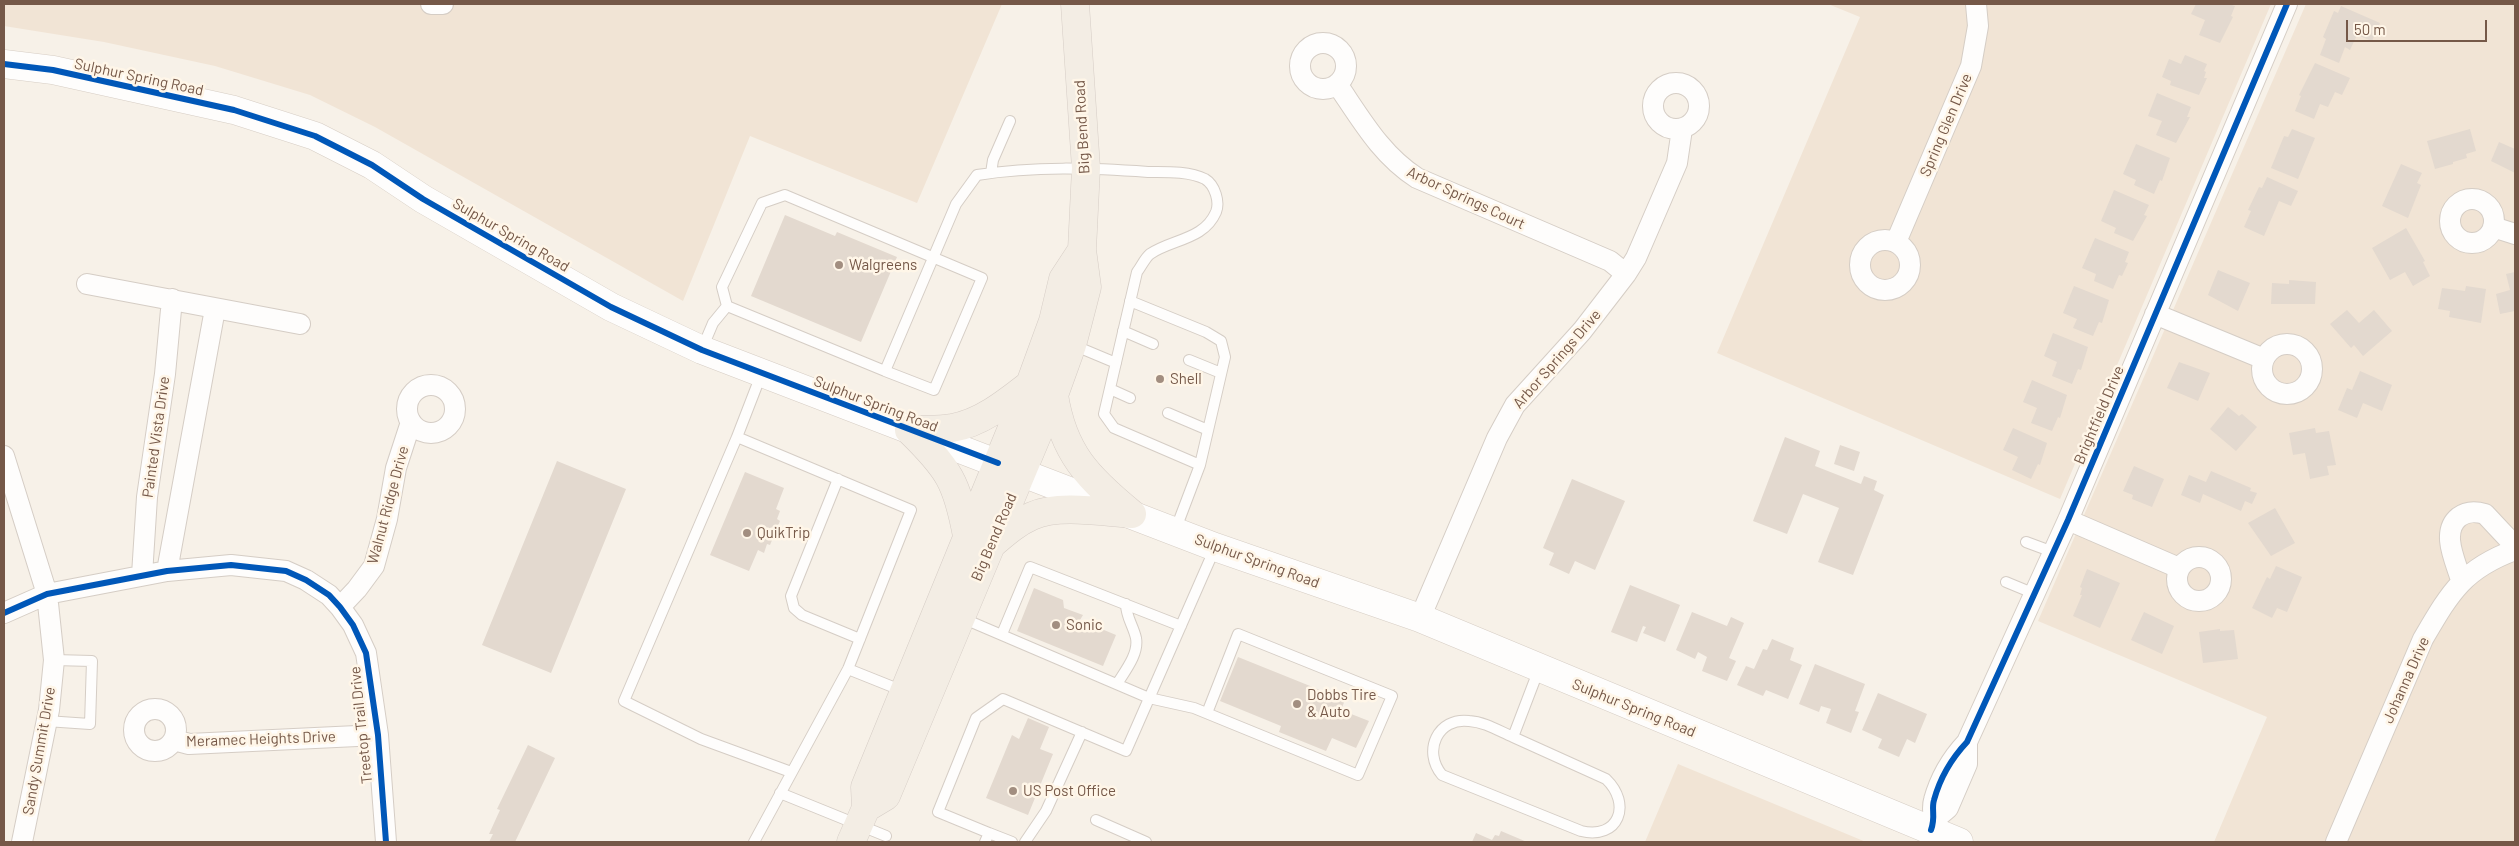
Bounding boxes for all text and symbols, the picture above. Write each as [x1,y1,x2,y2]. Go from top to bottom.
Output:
scale bar [2349,10,2490,42]
text: 50 m [2354,20,2386,38]
street label: Sulphur Spring Road [73,55,205,99]
street label: Spring Glen Drive [1916,71,1976,179]
street label: Big Bend Road [1071,80,1093,174]
street label: Arbor Springs Court [1404,163,1528,233]
street label: Sulphur Spring Road [449,194,573,276]
place label: Walgreens [849,256,917,274]
marker: Walgreens [833,259,845,271]
street label: Arbor Springs Drive [1509,306,1605,412]
street label: Brightfield Drive [2070,363,2128,467]
place label: Shell [1170,370,1202,388]
street label: Sulphur Spring Road [811,372,941,436]
marker: Shell [1154,373,1166,385]
street label: Painted Vista Drive [139,375,173,499]
street label: Walnut Ridge Drive [364,444,412,566]
street label: Big Bend Road [967,490,1021,584]
place label: QuikTrip [757,524,810,542]
marker: QuikTrip [741,527,753,539]
street label: Sulphur Spring Road [1192,530,1322,592]
place label: Sonic [1066,616,1103,634]
marker: Sonic [1050,619,1062,631]
street label: Johanna Drive [2379,634,2433,726]
street label: Treetop Trail Drive [346,665,376,785]
street label: Sulphur Spring Road [1570,675,1698,741]
street label: Sandy Summit Drive [19,686,59,816]
place label: Dobbs Tire & Auto [1307,686,1377,721]
marker: Dobbs Tire & Auto [1291,698,1303,710]
street label: Meramec Heights Drive [186,727,336,751]
place label: US Post Office [1023,782,1116,800]
marker: US Post Office [1007,785,1019,797]

